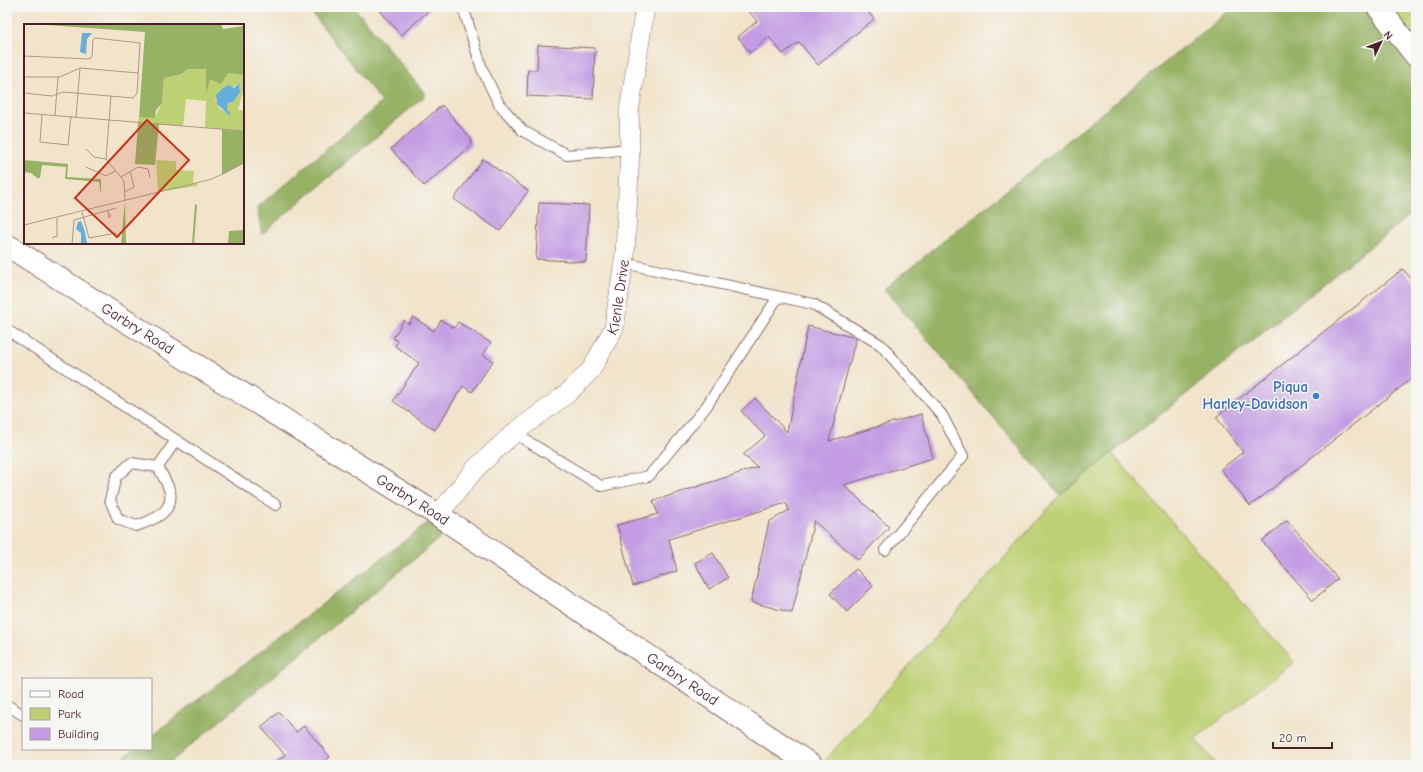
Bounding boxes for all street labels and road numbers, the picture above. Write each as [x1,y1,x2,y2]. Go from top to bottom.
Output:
street label: Kienle Drive [603,258,633,338]
street label: Garbry Road [98,299,177,358]
street label: Garbry Road [373,470,453,529]
street label: Garbry Road [643,648,722,709]

